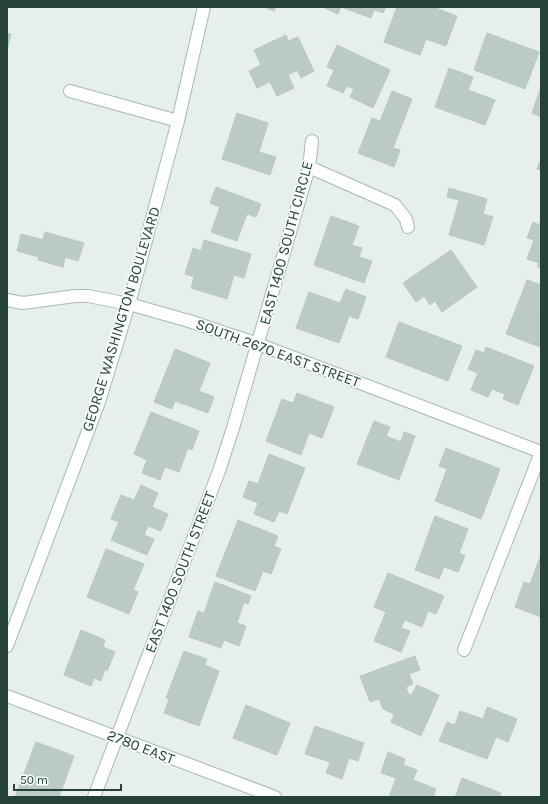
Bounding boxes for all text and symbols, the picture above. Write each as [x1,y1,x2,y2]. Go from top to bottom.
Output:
street label: EAST 1400 SOUTH CIRCLE [255,159,317,327]
street label: GEORGE WASHINGTON BOULEVARD [78,204,164,434]
street label: SOUTH 2670 EAST STREET [193,315,363,391]
street label: EAST 1400 SOUTH STREET [141,488,219,655]
street label: 2780 EAST [105,726,178,768]
scale bar [14,766,121,792]
text: 50 m [20,773,48,787]

